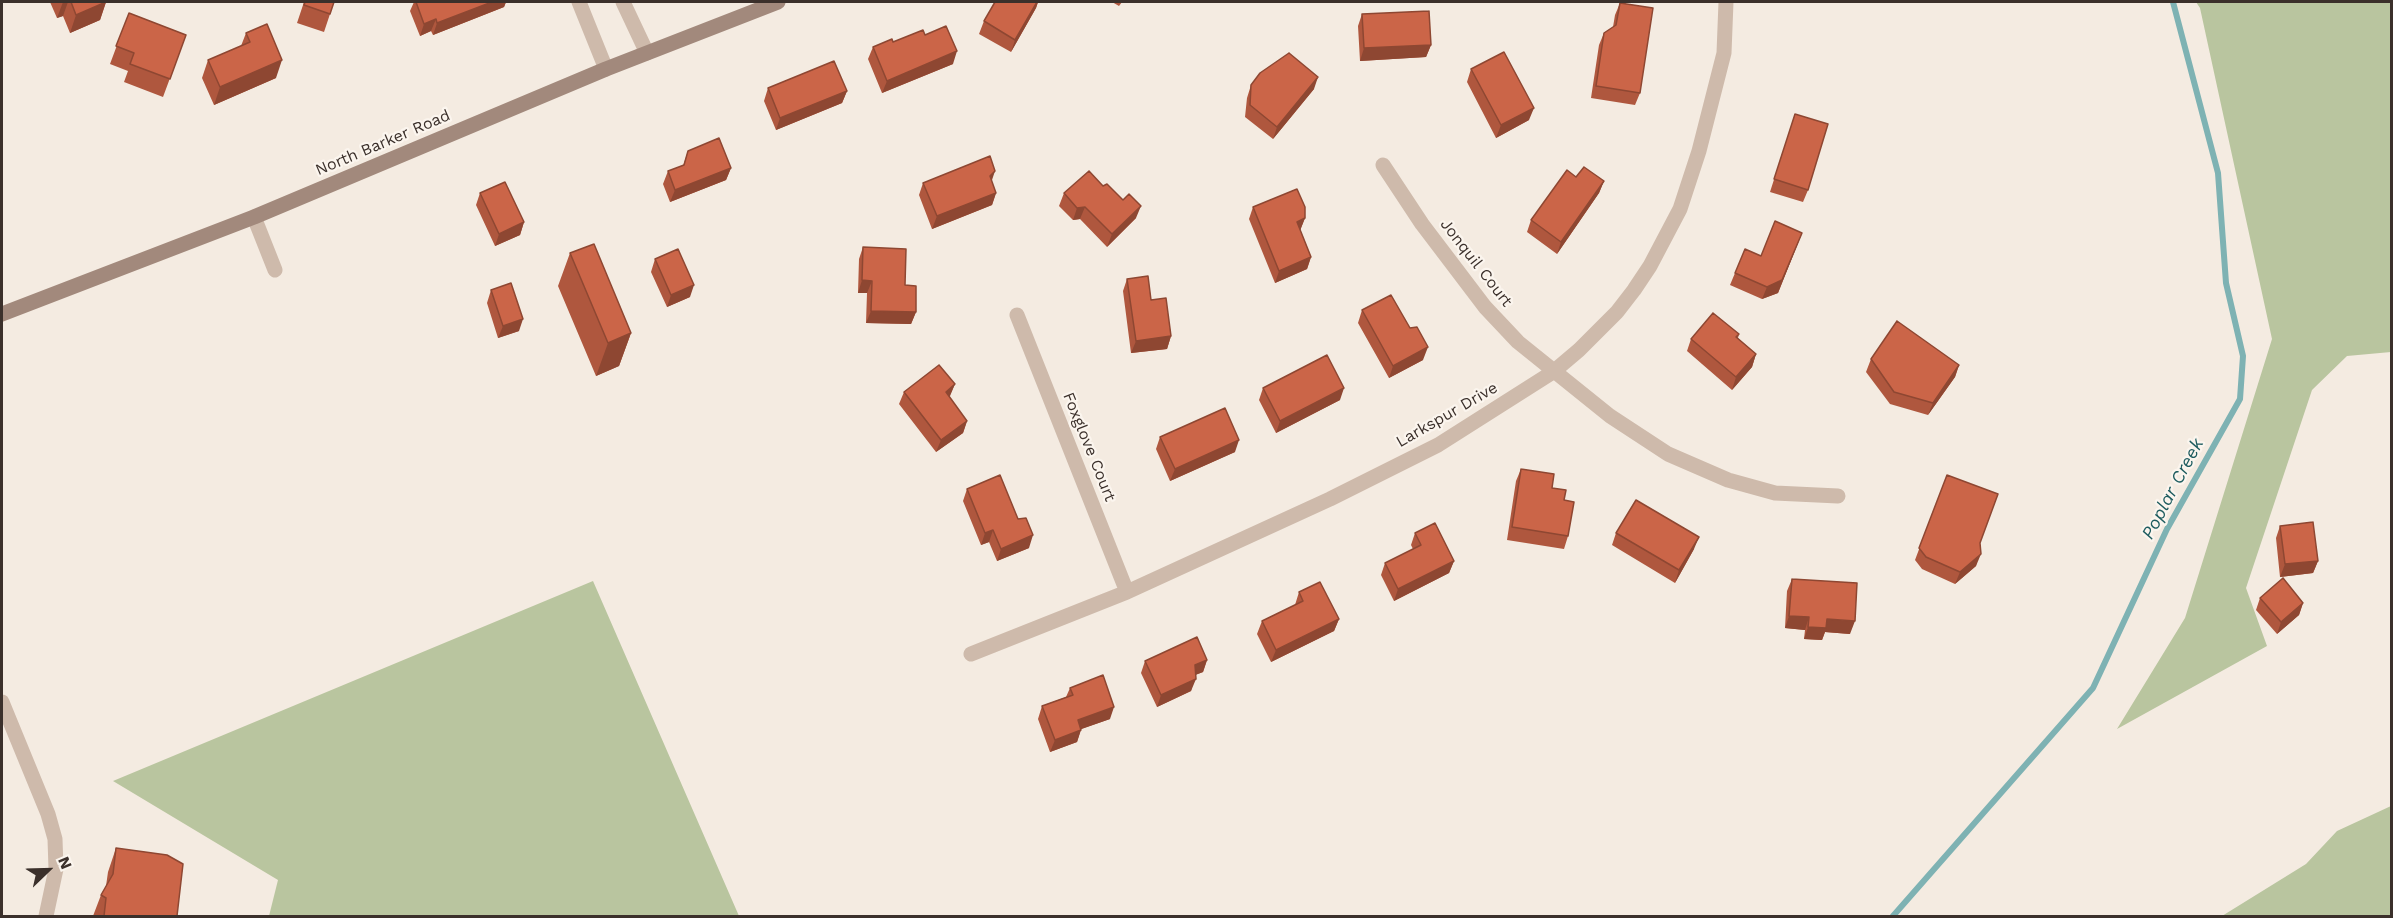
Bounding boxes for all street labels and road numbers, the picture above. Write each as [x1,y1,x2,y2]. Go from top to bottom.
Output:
street label: North Barker Road [313,106,453,180]
street label: Jonquil Court [1436,215,1516,311]
street label: Larkspur Drive [1393,378,1501,452]
street label: Foxglove Court [1058,390,1120,504]

